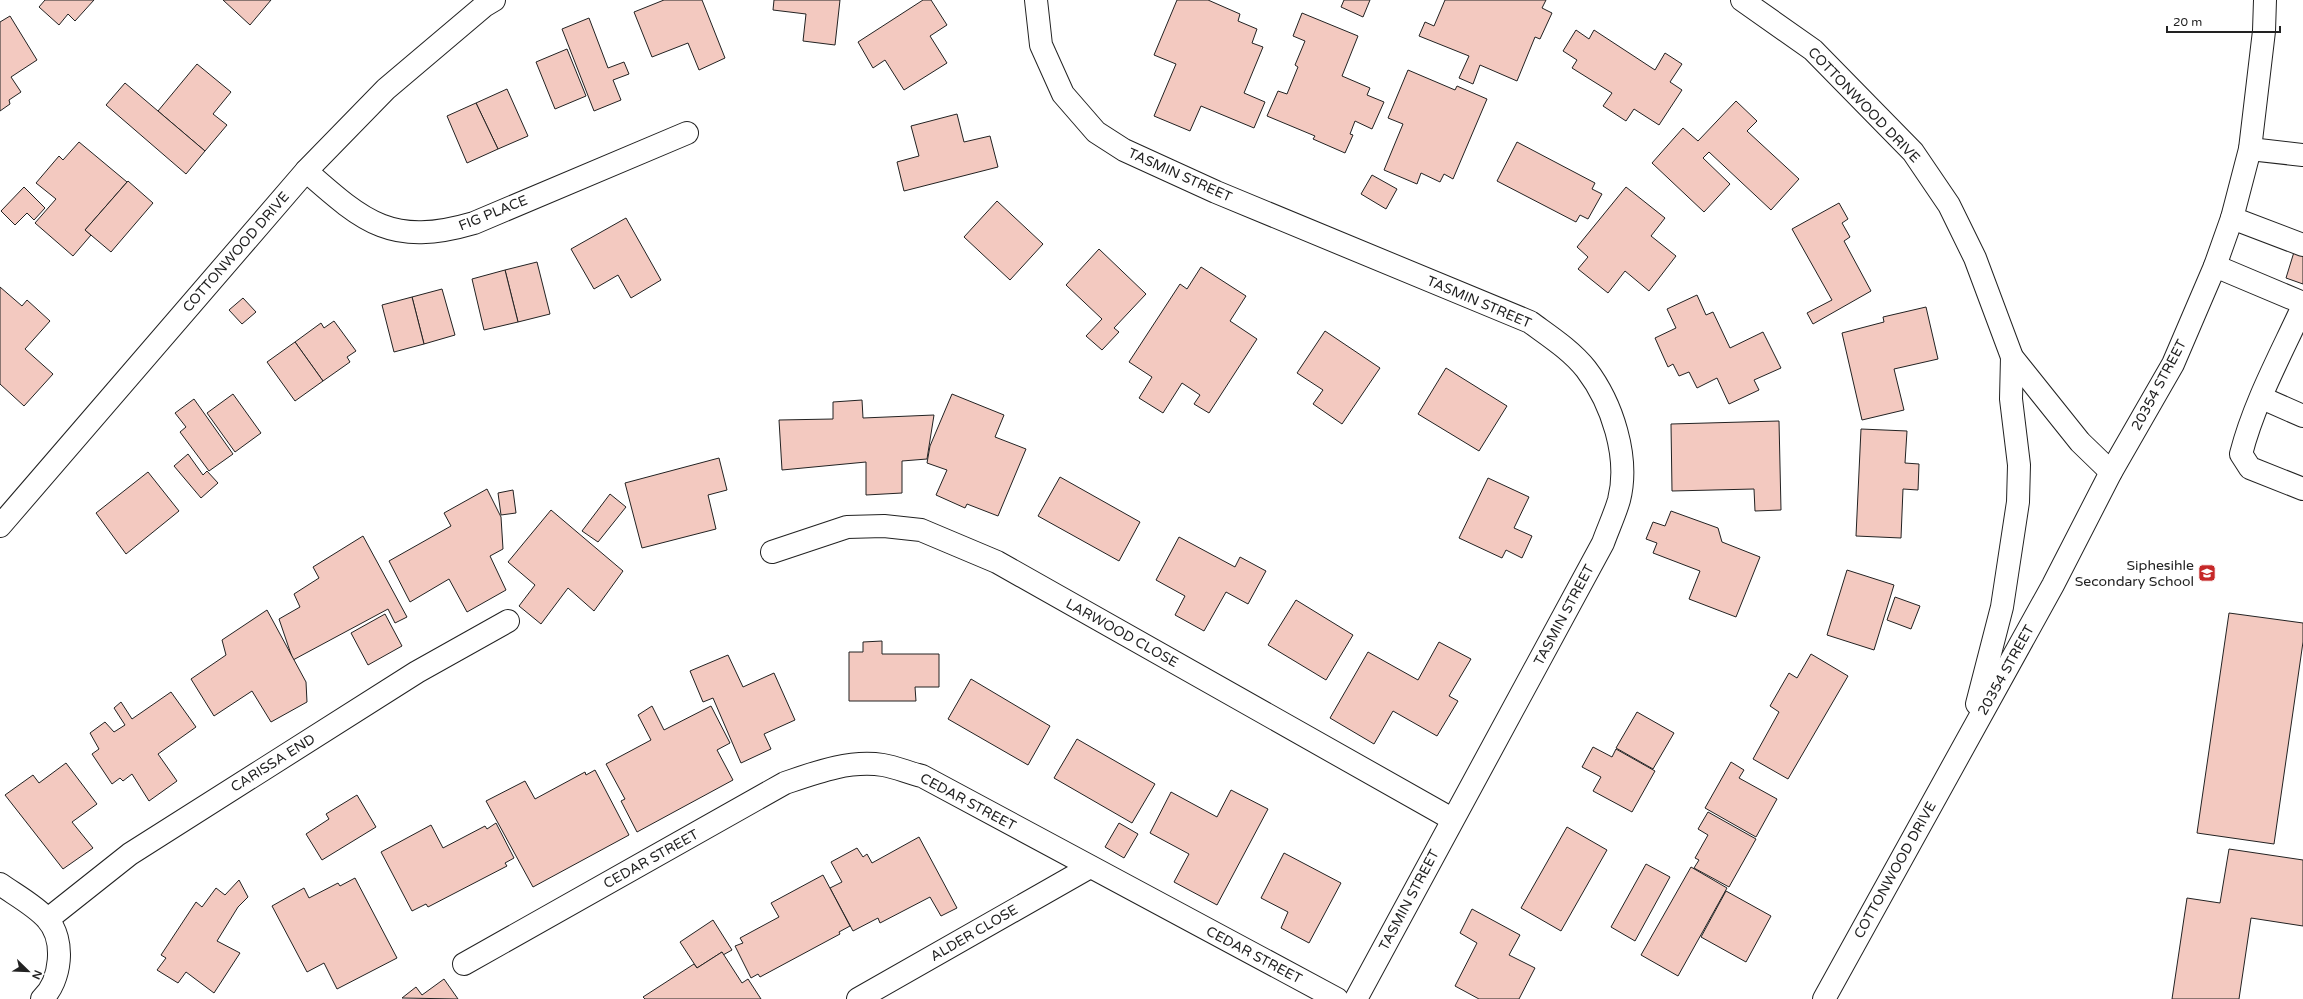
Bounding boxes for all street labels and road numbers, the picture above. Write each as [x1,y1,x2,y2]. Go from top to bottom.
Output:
street label: COTTONWOOD DRIVE [1804,44,1924,166]
street label: TASMIN STREET [1125,144,1235,206]
street label: COTTONWOOD DRIVE [179,188,293,316]
street label: FIG PLACE [456,191,530,235]
street label: TASMIN STREET [1424,272,1534,332]
street label: 20354 STREET [2128,336,2190,433]
street label: TASMIN STREET [1530,561,1598,668]
street label: LARWOOD CLOSE [1063,595,1181,671]
street label: 20354 STREET [1974,621,2038,718]
street label: CARISSA END [228,730,318,796]
street label: CEDAR STREET [917,770,1019,835]
street label: COTTONWOOD DRIVE [1850,799,1940,941]
street label: CEDAR STREET [601,826,702,892]
street label: TASMIN STREET [1375,846,1443,953]
street label: ALDER CLOSE [927,901,1021,965]
street label: CEDAR STREET [1203,923,1305,988]

